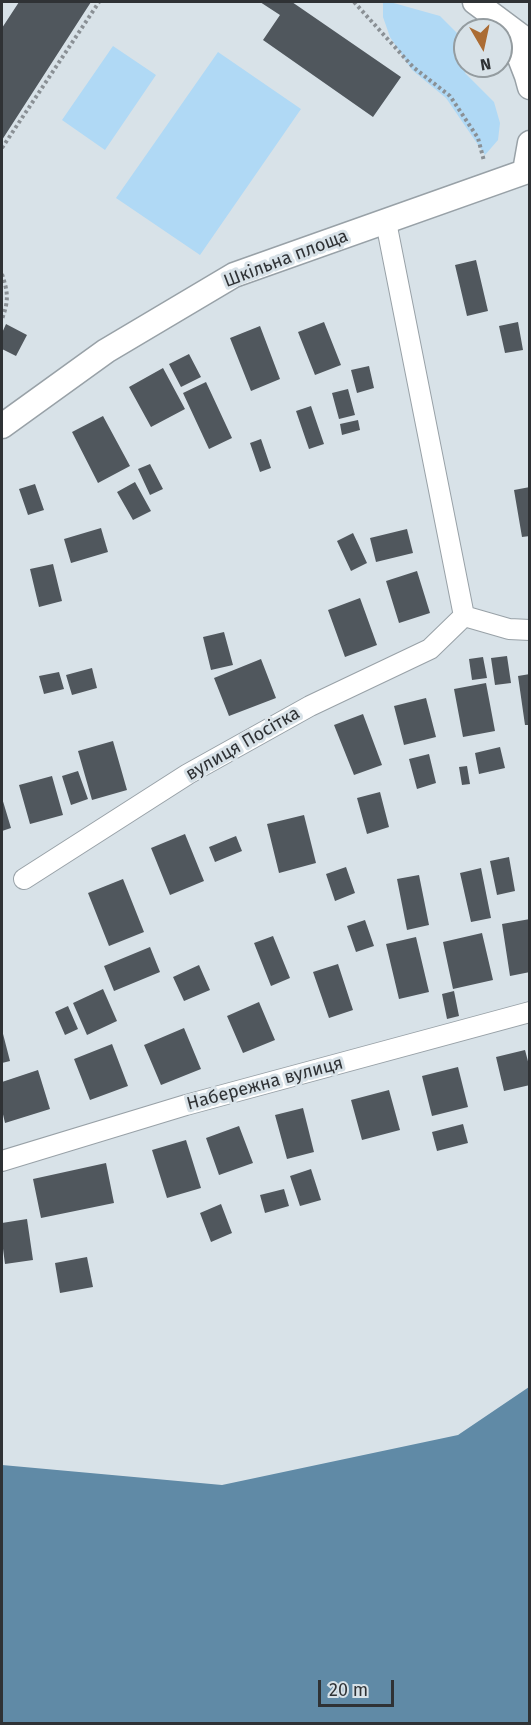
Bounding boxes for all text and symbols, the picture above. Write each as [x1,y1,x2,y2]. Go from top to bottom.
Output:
north arrow [453,18,513,78]
text: N [479,54,492,75]
street label: Шкільна площа [221,225,351,293]
street label: вулиця Посітка [182,703,304,785]
street label: Набережна вулиця [184,1053,346,1115]
scale bar [321,1668,398,1706]
text: 20 m [329,1679,368,1701]

